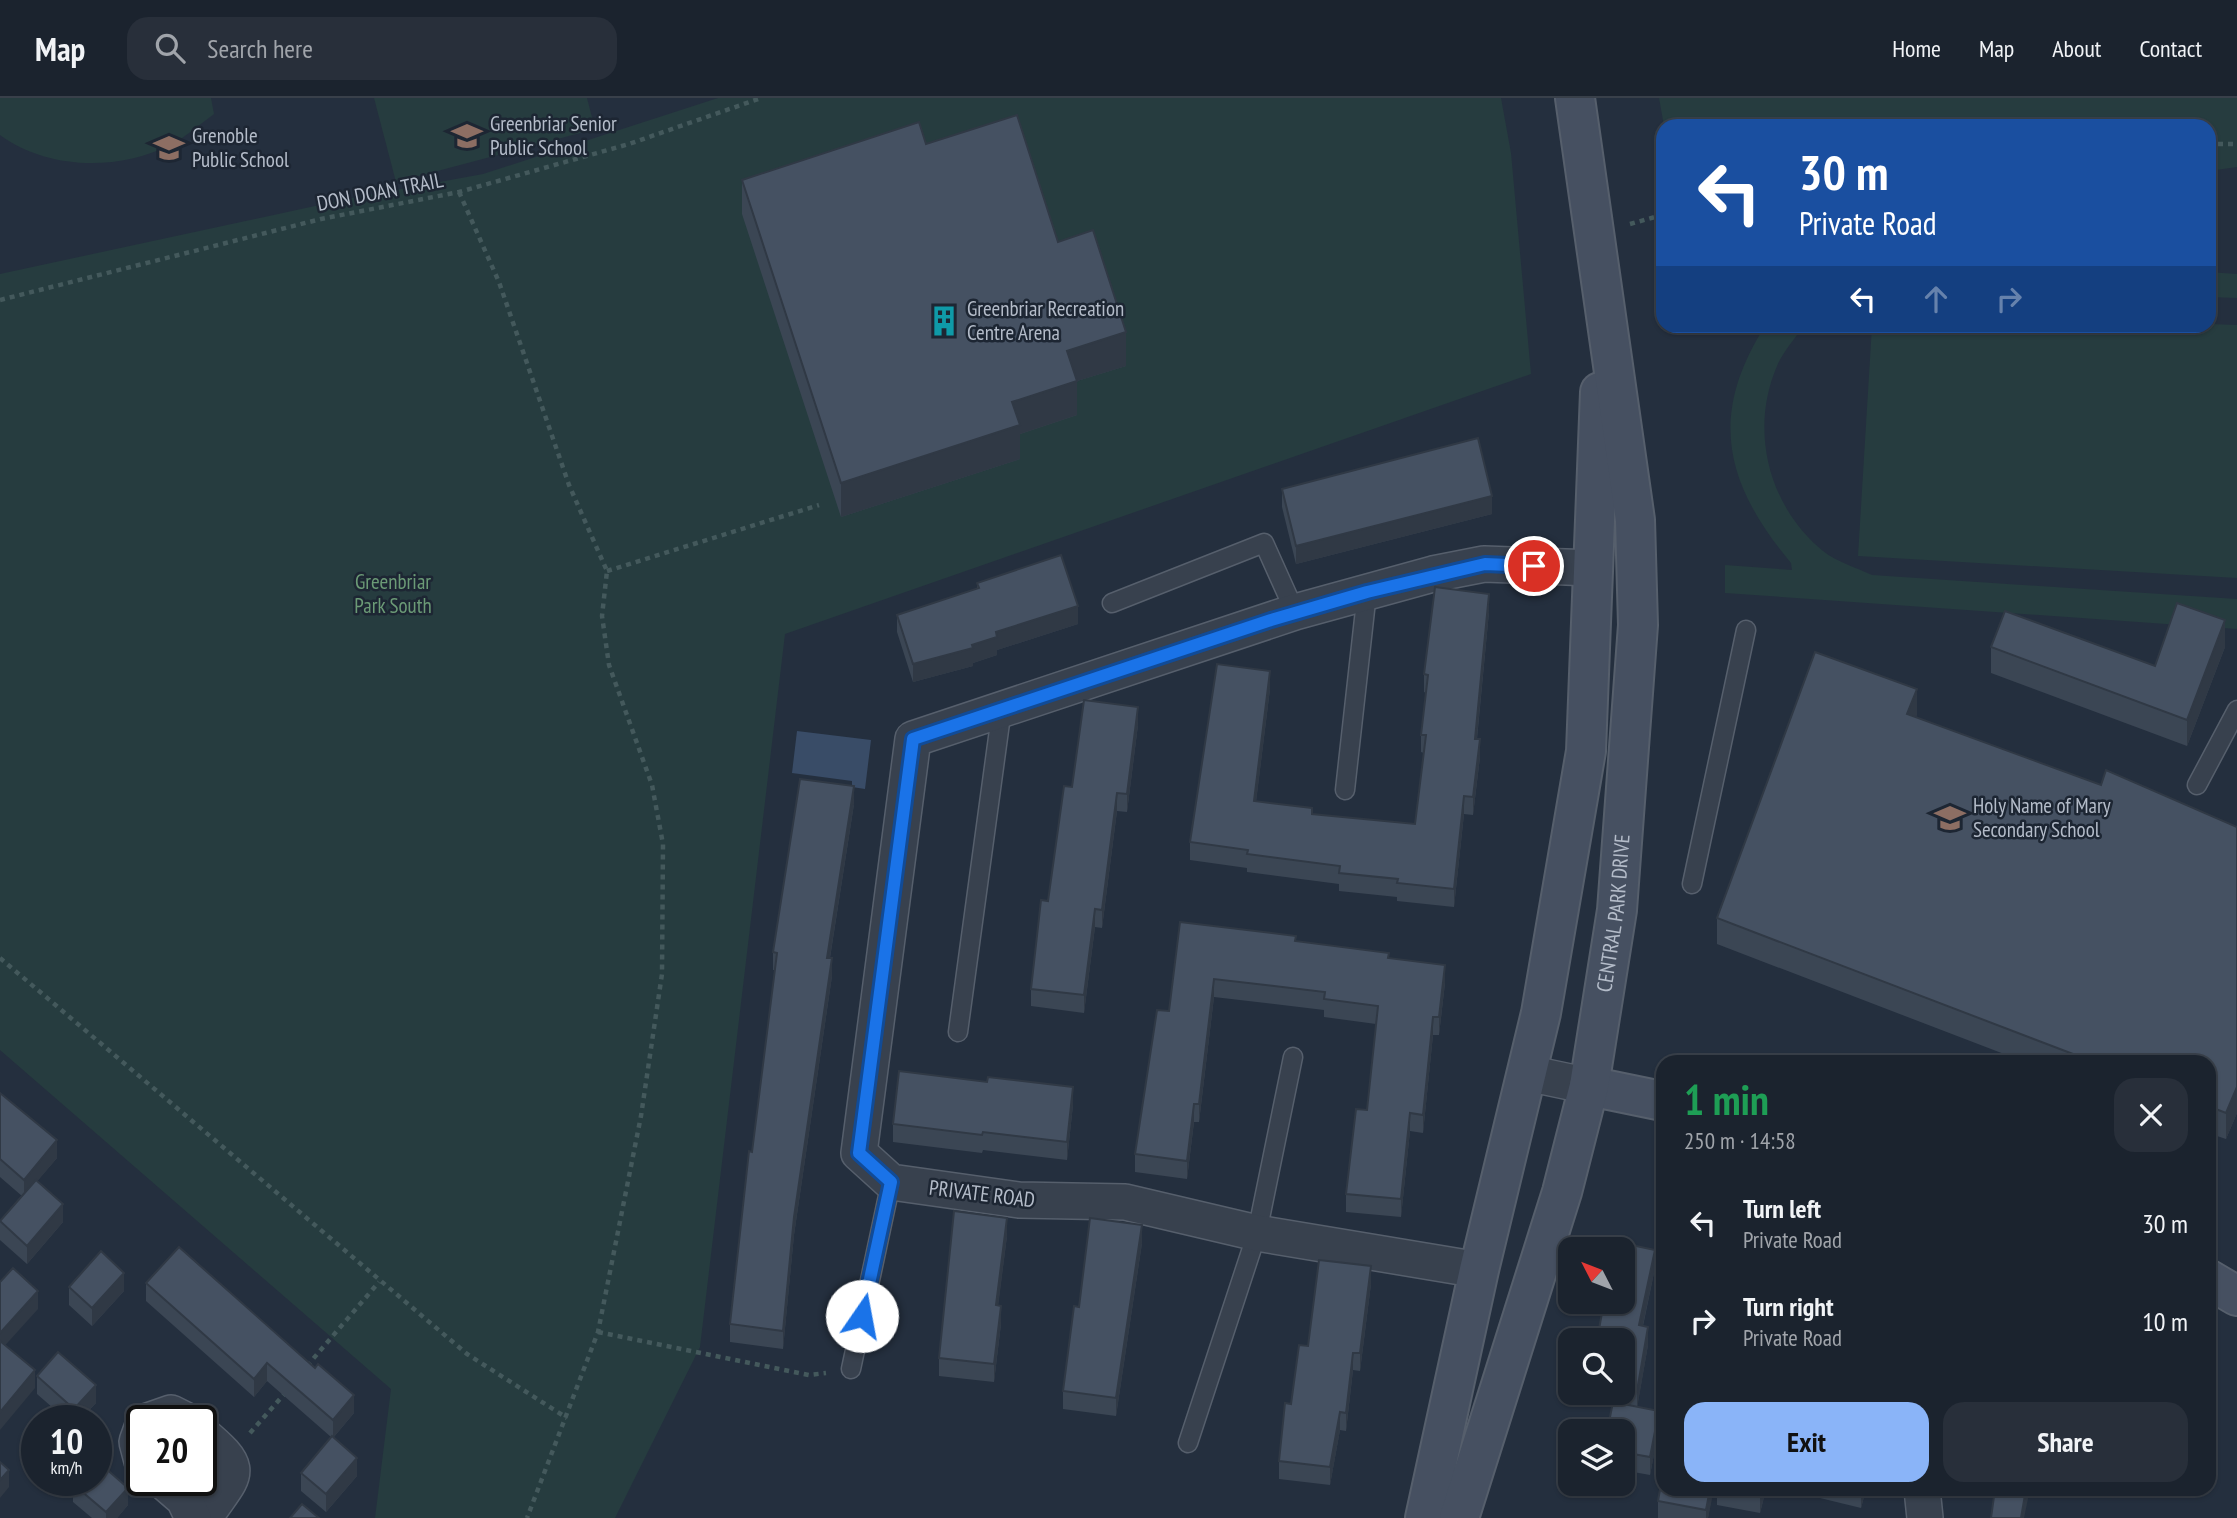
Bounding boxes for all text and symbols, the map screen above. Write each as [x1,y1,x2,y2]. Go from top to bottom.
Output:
search box [127,17,617,80]
text: Map [35,27,85,70]
icon: search [151,29,189,67]
text: Search here [207,32,313,65]
text: Home [1892,33,1941,64]
text: Map [1979,33,2014,64]
text: About [2052,33,2101,64]
text: Contact [2139,33,2202,64]
place label: Greenbriar Senior Public School [490,110,617,161]
school or university icon: Greenbriar Senior Public School [450,119,484,153]
place label: Grenoble Public School [192,122,289,173]
school or university icon: Grenoble Public School [152,131,186,165]
text: 30 m [1799,140,1888,204]
icon: left [1684,147,1775,238]
street label: DON DOAN TRAIL [314,166,446,217]
text: Private Road [1799,202,1937,244]
icon: left [1844,280,1882,318]
icon: ahead [1917,280,1955,318]
icon: right [1990,280,2028,318]
place label: Greenbriar Recreation Centre Arena [967,295,1124,346]
building icon: Greenbriar Recreation Centre Arena [927,304,961,338]
pin [1504,536,1564,596]
icon: arrive [1515,547,1553,585]
park label: Greenbriar Park South [354,568,432,619]
place label: Holy Name of Mary Secondary School [1973,792,2111,843]
school or university icon: Holy Name of Mary Secondary School [1933,801,1967,835]
street label: CENTRAL PARK DRIVE [1590,833,1636,994]
text: 1 min [1684,1072,1769,1127]
button: close [2114,1078,2188,1152]
text: 250 m · 14:58 [1684,1126,1796,1155]
street label: PRIVATE ROAD [928,1174,1037,1213]
text: Turn left [1743,1192,1821,1225]
icon: left [1684,1204,1722,1242]
text: 30 m [2142,1207,2188,1240]
text: Private Road [1743,1225,1842,1254]
north arrow [1558,1237,1634,1314]
map controls [1558,1237,1635,1496]
position arrow [825,1279,899,1353]
text: Turn right [1743,1290,1834,1323]
icon: right [1684,1302,1722,1340]
text: 10 m [2142,1305,2188,1338]
text: Private Road [1743,1323,1842,1352]
button: search [1558,1328,1635,1405]
button: Exit [1684,1402,1929,1482]
button: Share [1943,1402,2188,1482]
speed limit sign: 20 [126,1405,217,1496]
text: 10 [50,1418,83,1464]
button: layers [1558,1419,1635,1496]
text: km/h [51,1456,82,1479]

